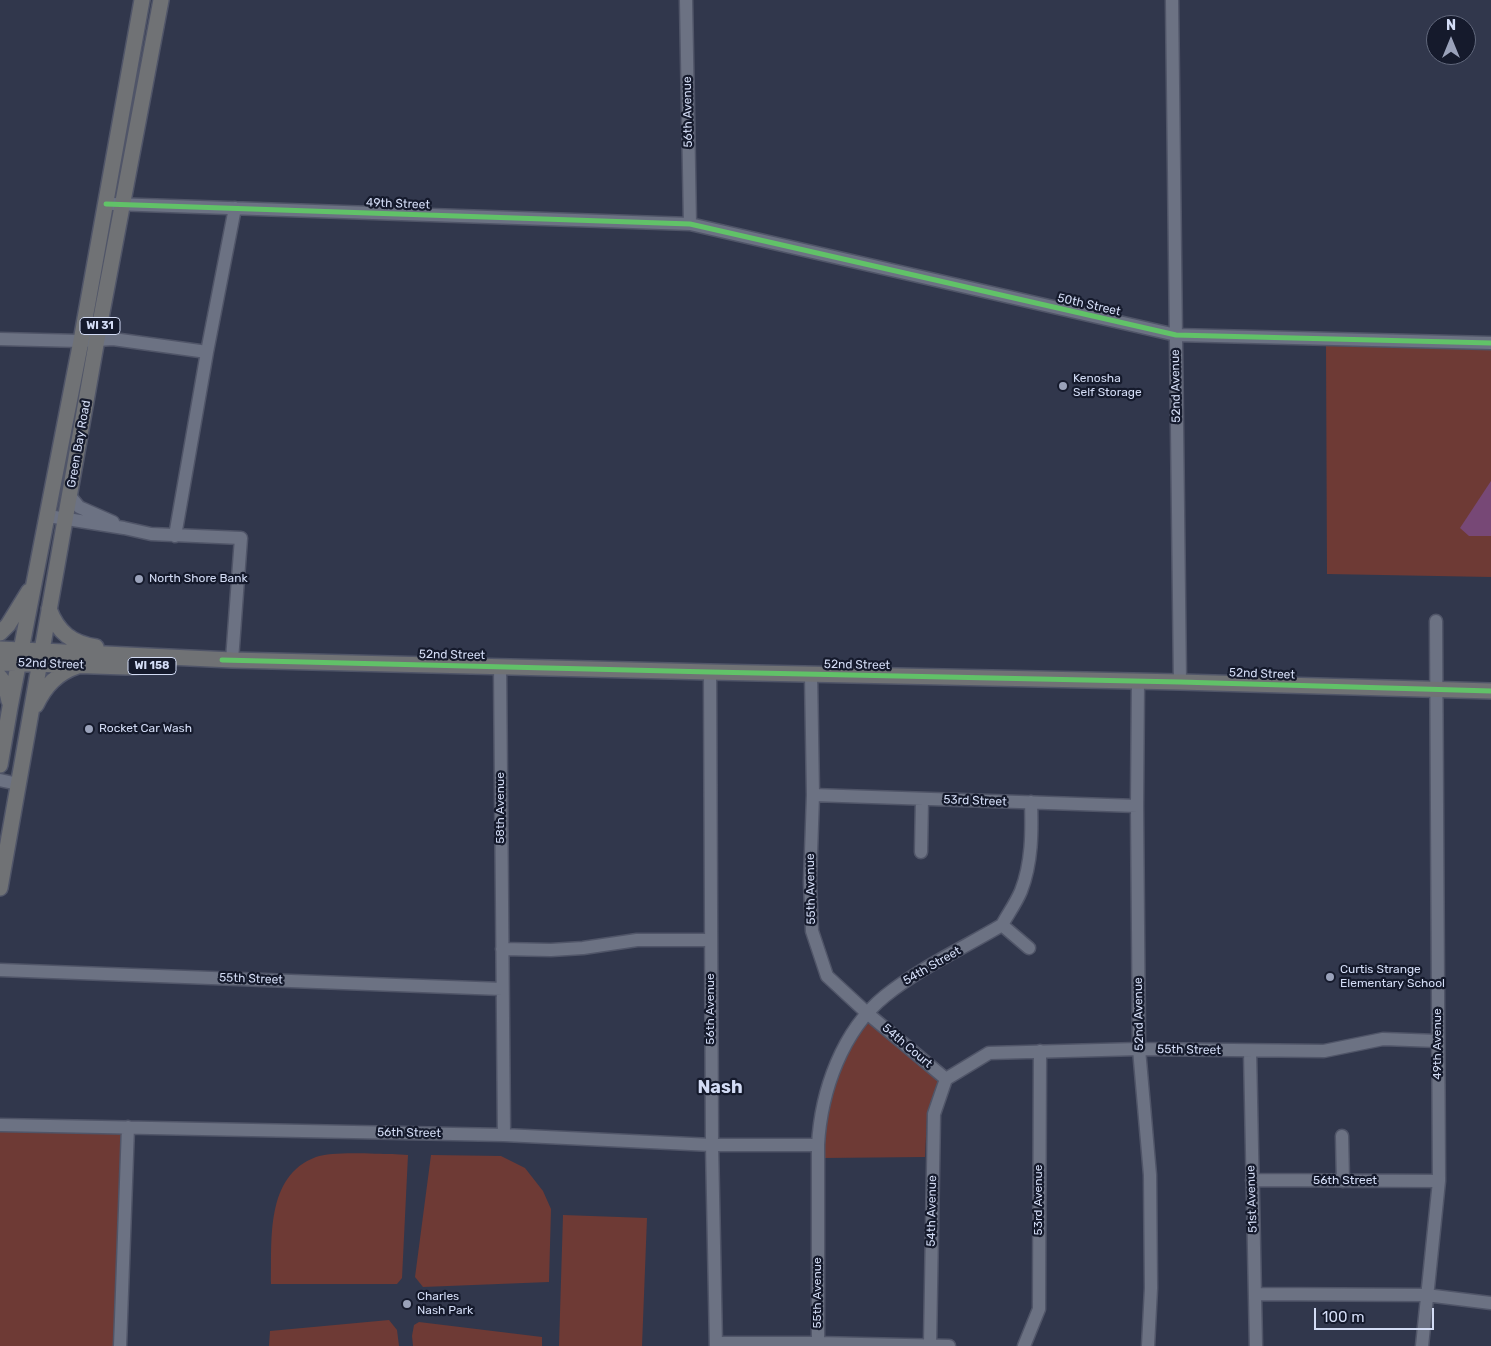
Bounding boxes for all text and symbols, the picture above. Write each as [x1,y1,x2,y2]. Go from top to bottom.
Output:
north arrow [1426,15,1476,65]
text: N [1446,17,1456,34]
street label: 56th Avenue [680,76,696,148]
street label: 49th Street [366,196,430,212]
street label: 50th Street [1056,291,1122,319]
road number: WI 31 [80,318,120,334]
street label: 52nd Avenue [1168,349,1184,423]
place label: Kenosha Self Storage [1073,372,1142,400]
marker: Kenosha Self Storage [1057,380,1069,392]
street label: Green Bay Road [64,399,94,489]
place label: North Shore Bank [149,572,248,586]
marker: North Shore Bank [133,573,145,585]
street label: 52nd Street [419,647,485,663]
street label: 52nd Street [18,656,84,672]
street label: 52nd Street [824,657,890,673]
road number: WI 158 [128,658,176,674]
street label: 52nd Street [1229,666,1295,682]
place label: Rocket Car Wash [99,722,192,736]
marker: Rocket Car Wash [83,723,95,735]
street label: 58th Avenue [494,772,508,844]
street label: 53rd Street [943,793,1007,809]
street label: 55th Avenue [803,853,819,925]
street label: 54th Street [901,944,963,988]
place label: Curtis Strange Elementary School [1340,963,1445,991]
street label: 55th Street [219,971,283,987]
marker: Curtis Strange Elementary School [1324,971,1336,983]
street label: 56th Avenue [704,973,718,1045]
street label: 52nd Avenue [1131,977,1147,1051]
street label: 49th Avenue [1431,1008,1445,1080]
street label: 54th Court [879,1021,935,1071]
street label: 55th Street [1157,1042,1221,1058]
district label: Nash [697,1077,743,1099]
street label: 56th Street [377,1125,441,1141]
street label: 53rd Avenue [1032,1165,1046,1235]
street label: 51st Avenue [1244,1165,1260,1233]
street label: 56th Street [1313,1174,1377,1188]
street label: 54th Avenue [924,1175,940,1247]
street label: 55th Avenue [811,1257,825,1329]
place label: Charles Nash Park [417,1290,473,1318]
marker: Charles Nash Park [401,1298,413,1310]
scale bar [1316,1298,1436,1330]
text: 100 m [1322,1308,1364,1326]

